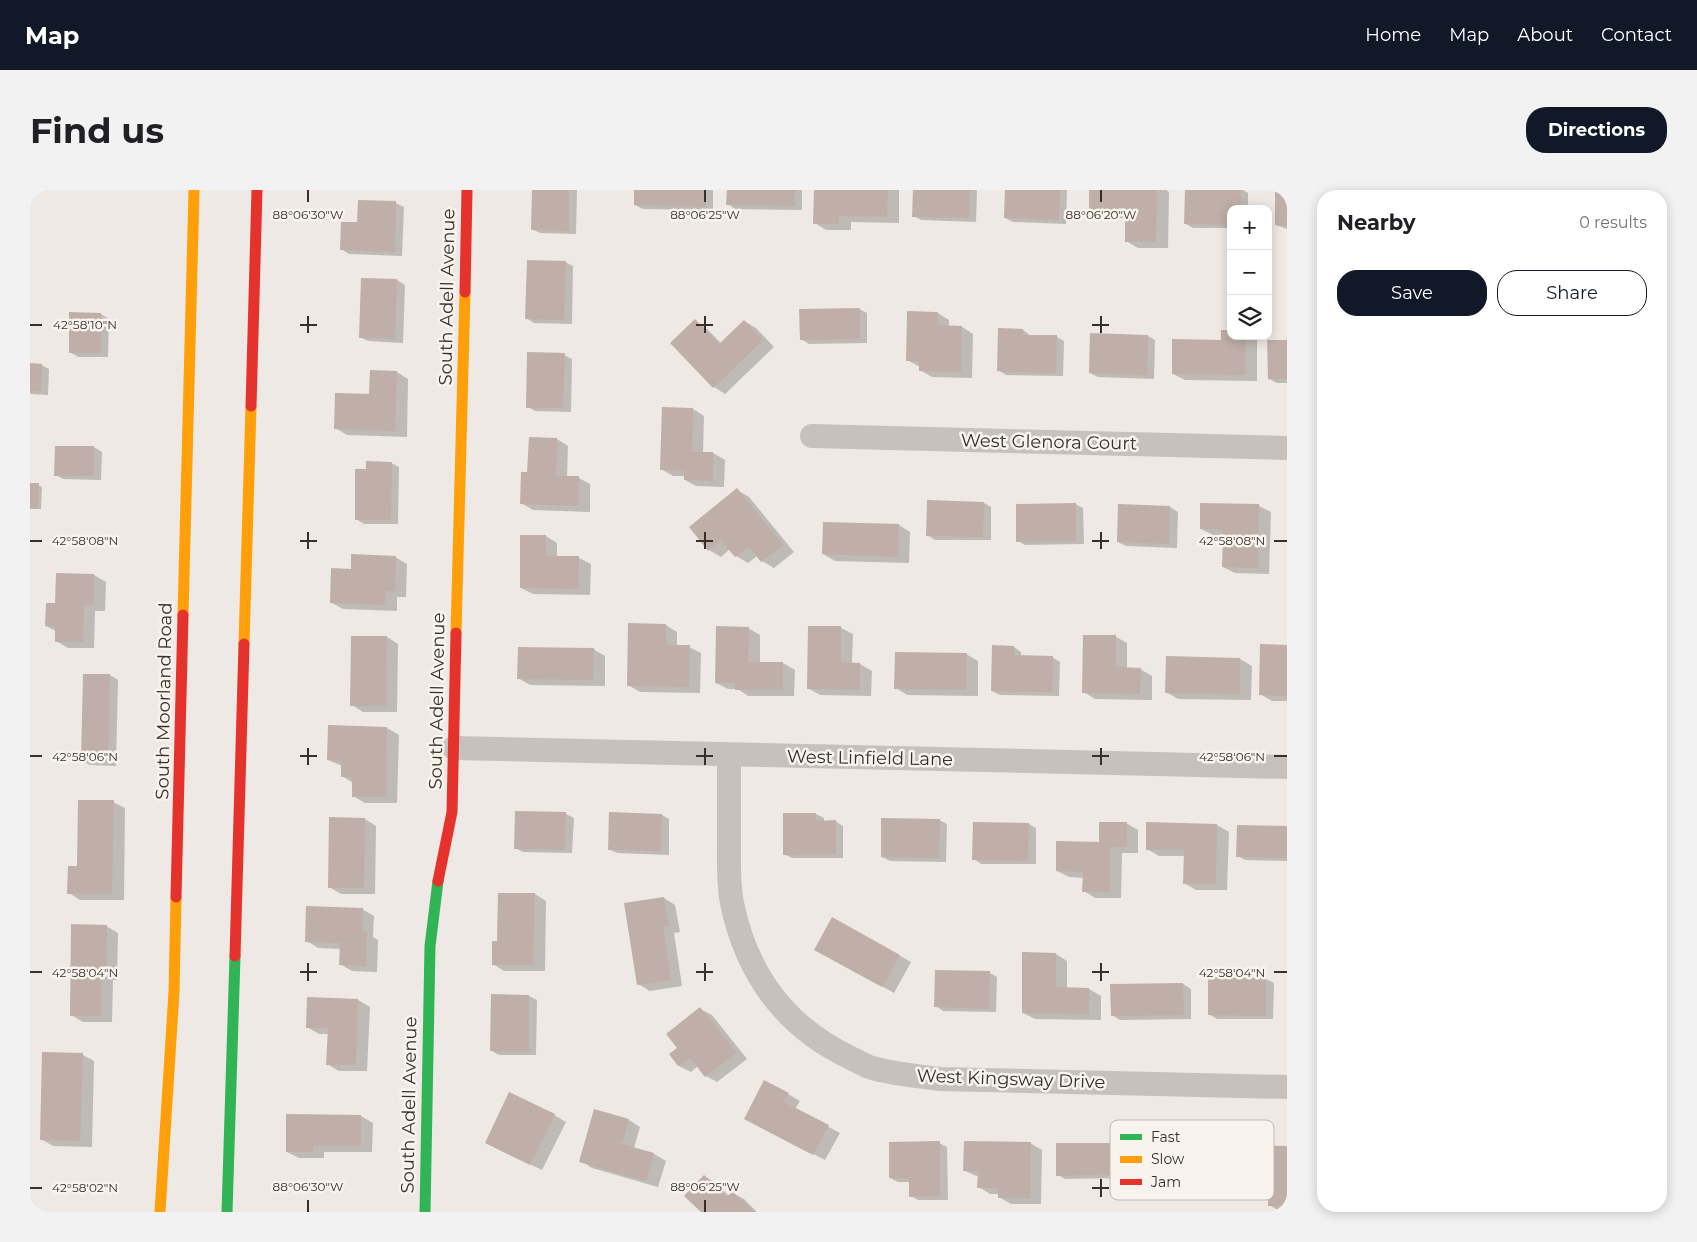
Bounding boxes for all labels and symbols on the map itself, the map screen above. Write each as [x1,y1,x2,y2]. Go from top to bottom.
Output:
text: 88°06'30"W [273,207,343,222]
text: 88°06'25"W [670,207,740,222]
text: 88°06'20"W [1066,207,1136,222]
street label: South Adell Avenue [434,208,460,386]
text: 42°58'10"N [53,317,117,332]
street label: West Glenora Court [961,429,1137,455]
text: 42°58'08"N [52,533,118,548]
text: 42°58'08"N [1199,533,1265,548]
street label: South Moorland Road [151,602,177,800]
street label: South Adell Avenue [424,612,450,790]
street label: West Linfield Lane [787,746,953,770]
text: 42°58'06"N [52,749,118,764]
text: 42°58'06"N [1199,749,1265,764]
text: 42°58'04"N [52,965,118,980]
text: 42°58'04"N [1199,965,1265,980]
street label: South Adell Avenue [396,1016,422,1194]
street label: West Kingsway Drive [916,1065,1106,1093]
legend [1110,1120,1274,1200]
text: Fast [1151,1128,1181,1146]
text: Slow [1151,1150,1185,1168]
text: Jam [1150,1173,1181,1191]
text: 88°06'30"W [273,1179,343,1194]
text: 88°06'25"W [670,1179,740,1194]
text: 42°58'02"N [52,1180,118,1195]

